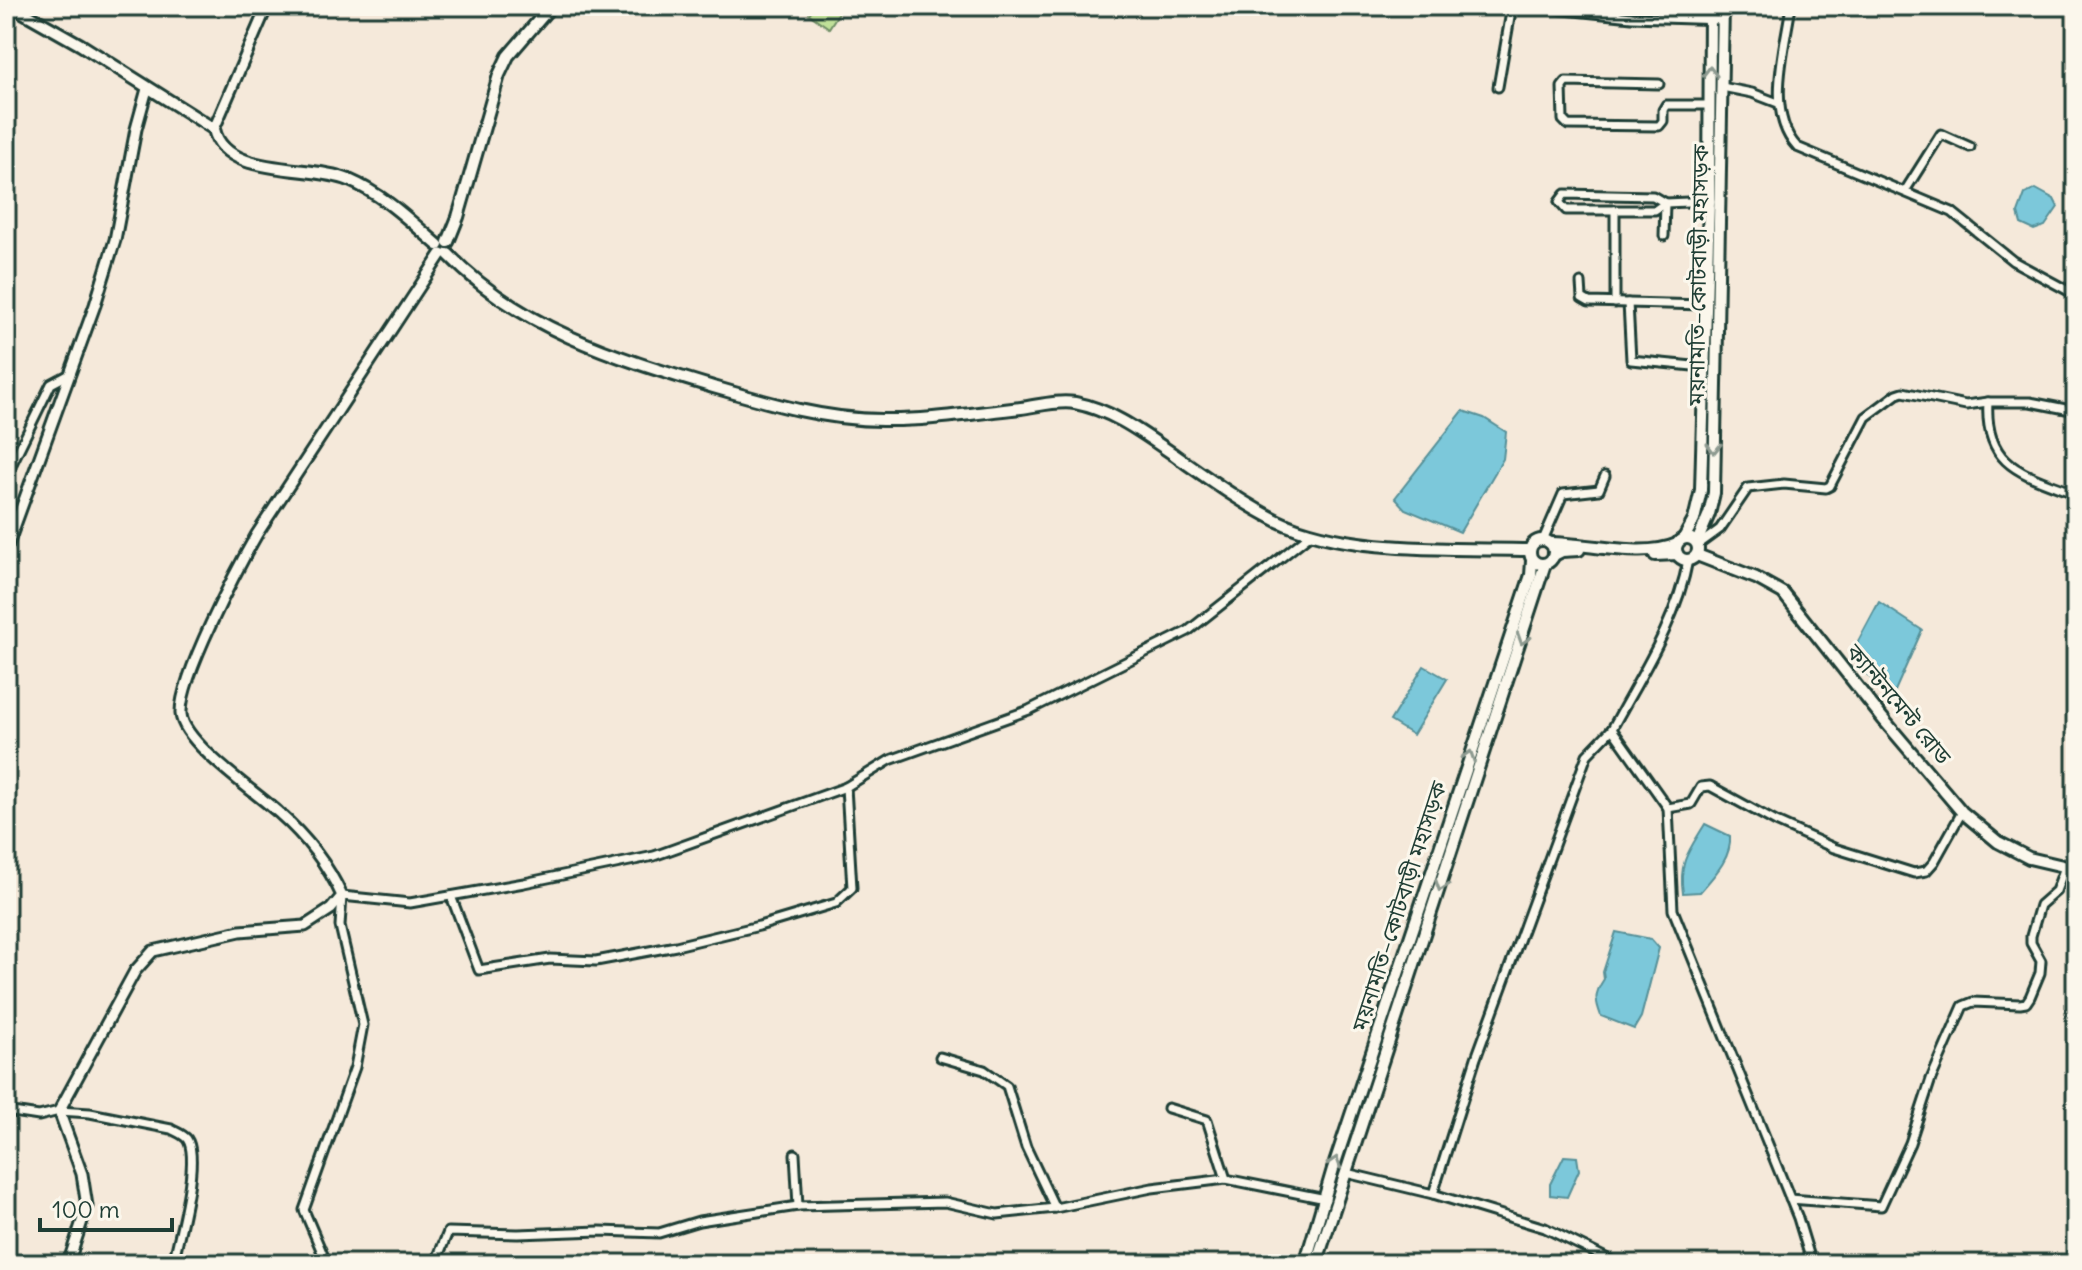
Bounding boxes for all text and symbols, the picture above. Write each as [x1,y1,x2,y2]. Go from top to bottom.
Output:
one-way arrow [1701,65,1719,78]
street label: ময়নামতি–কোটবাড়ী মহাসড়ক [1682,144,1714,407]
one-way arrow [1706,442,1723,455]
one-way arrow [1516,631,1532,645]
street label: ক্যান্টনমেন্ট রোড [1840,637,1958,770]
one-way arrow [1460,750,1476,764]
street label: ময়নামতি–কোটবাড়ী মহাসড়ক [1345,777,1453,1035]
one-way arrow [1434,878,1450,892]
one-way arrow [1326,1156,1342,1170]
scale bar [40,1182,172,1232]
text: 100 m [52,1194,120,1224]

